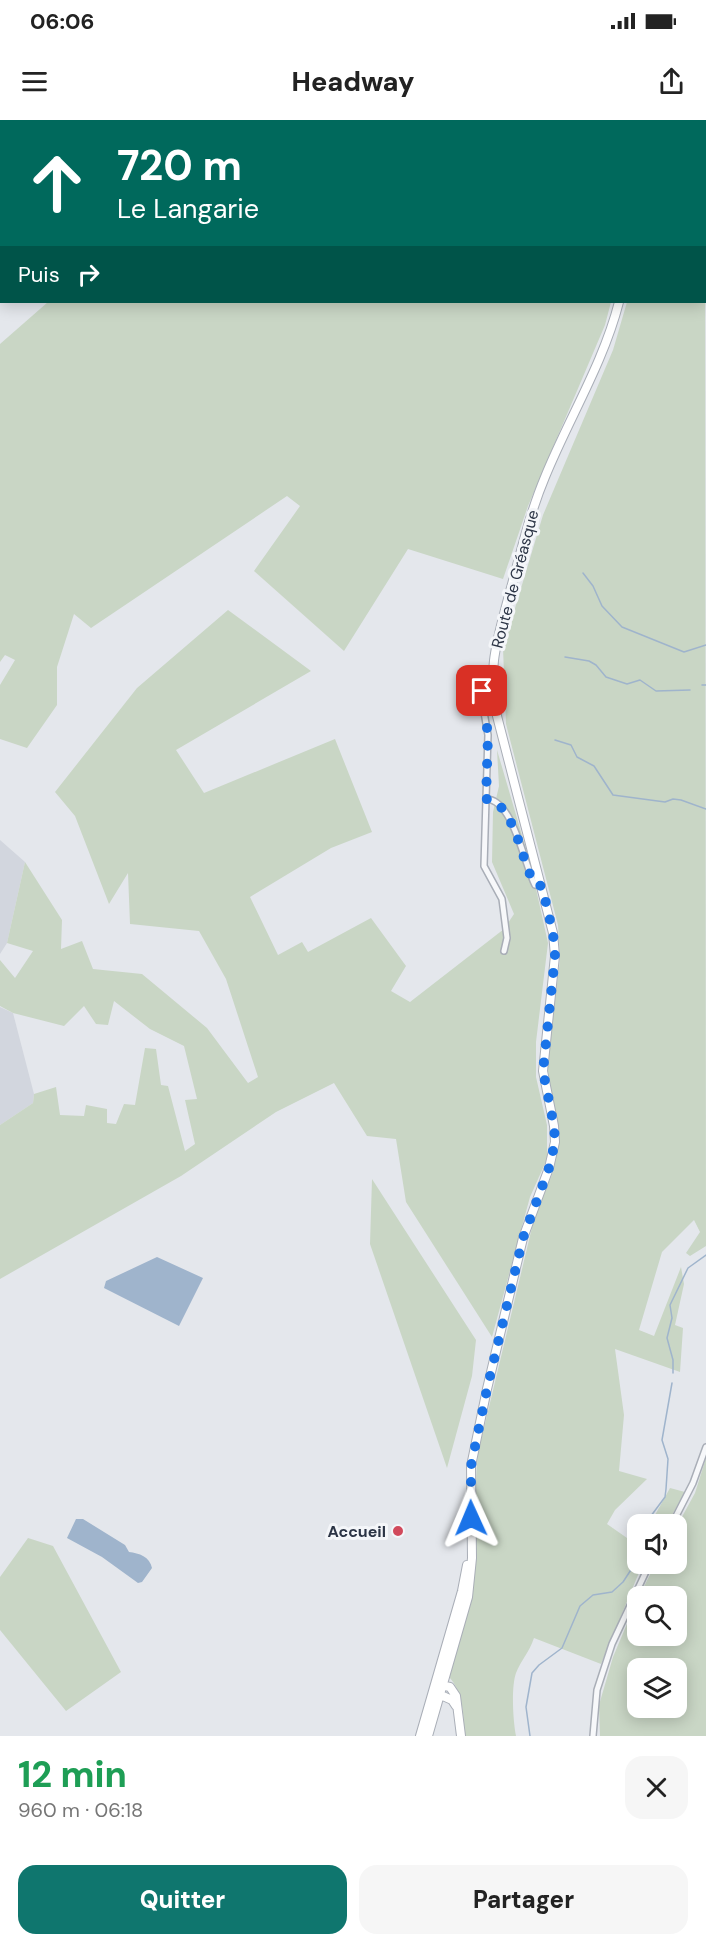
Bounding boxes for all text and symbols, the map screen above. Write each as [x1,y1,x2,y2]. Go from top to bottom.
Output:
text: 06:06 [30,7,94,36]
text: Headway [292,64,414,99]
icon: menu [18,65,51,98]
icon: share [655,65,688,98]
text: 720 m [117,138,242,193]
icon: ahead [18,144,96,222]
text: Le Langarie [117,191,259,226]
icon: right [72,258,105,291]
text: Puis [18,260,60,289]
street label: Route de Gréasque [486,508,544,650]
pin [456,665,507,716]
icon: arrive [465,674,498,707]
position arrow [439,1486,503,1550]
map controls [627,1514,687,1718]
button: sound [627,1514,687,1574]
place label: Accueil [327,1521,386,1542]
marker: Accueil [391,1524,405,1538]
button: search [627,1586,687,1646]
button: layers [627,1658,687,1718]
text: 12 min [18,1751,127,1798]
button: close [625,1756,688,1819]
text: 960 m · 06:18 [18,1797,143,1823]
button: Quitter [18,1865,347,1934]
button: Partager [359,1865,688,1934]

